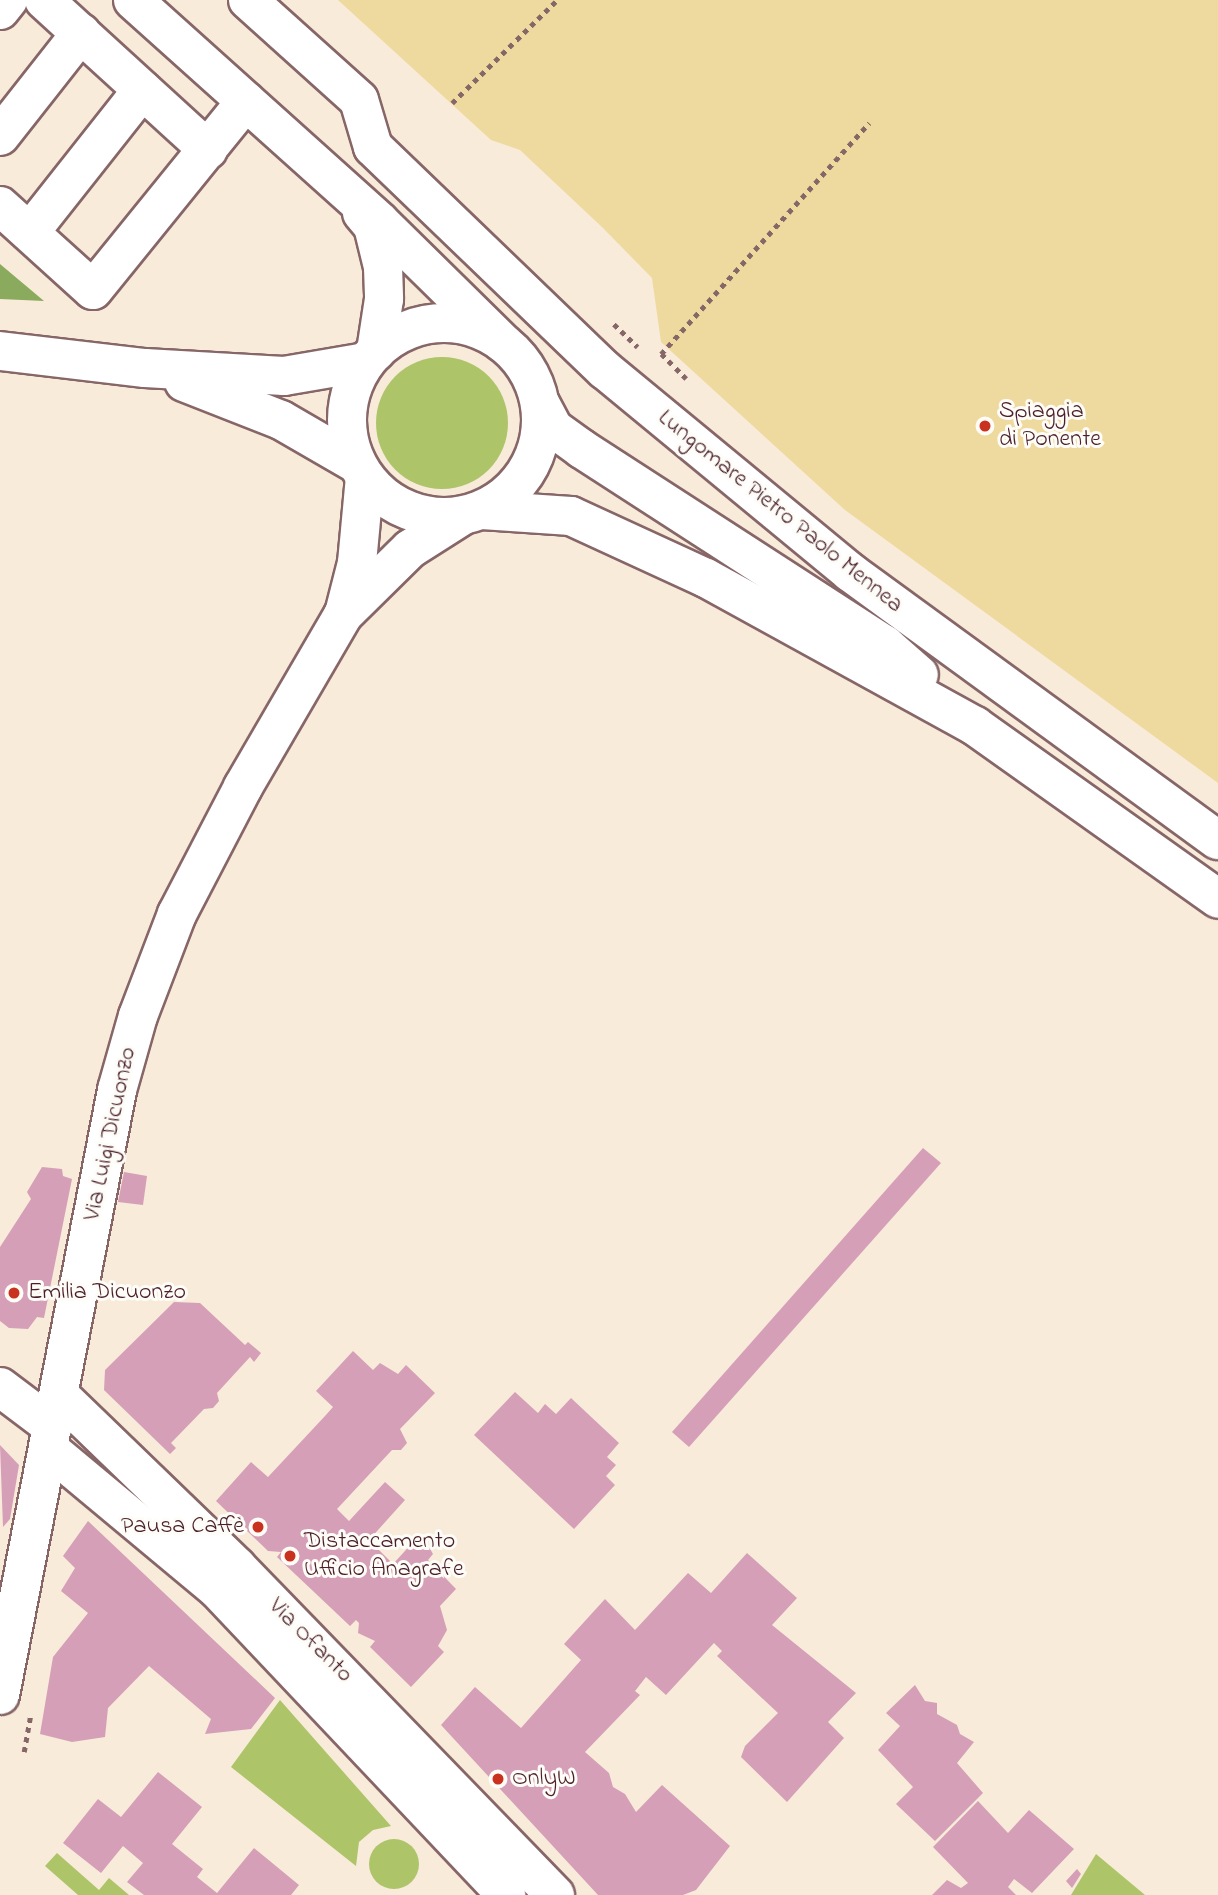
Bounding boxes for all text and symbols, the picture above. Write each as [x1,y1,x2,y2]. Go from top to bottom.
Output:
place label: Spiaggia di Ponente [999,398,1101,454]
street label: Lungomare Pietro Paolo Mennea [652,404,908,620]
marker: Spiaggia di Ponente [977,418,993,434]
street label: Via Luigi Dicuonzo [79,1045,143,1223]
place label: Emilia Dicuonzo [28,1279,186,1307]
marker: Emilia Dicuonzo [6,1285,22,1301]
place label: Pausa Caffè [121,1513,244,1541]
marker: Pausa Caffè [250,1519,266,1535]
place label: Distaccamento Ufficio Anagrafe [304,1528,464,1584]
marker: Distaccamento Ufficio Anagrafe [282,1548,298,1564]
street label: Via Ofanto [262,1593,358,1689]
place label: OnlyW [512,1765,576,1793]
marker: OnlyW [490,1771,506,1787]

